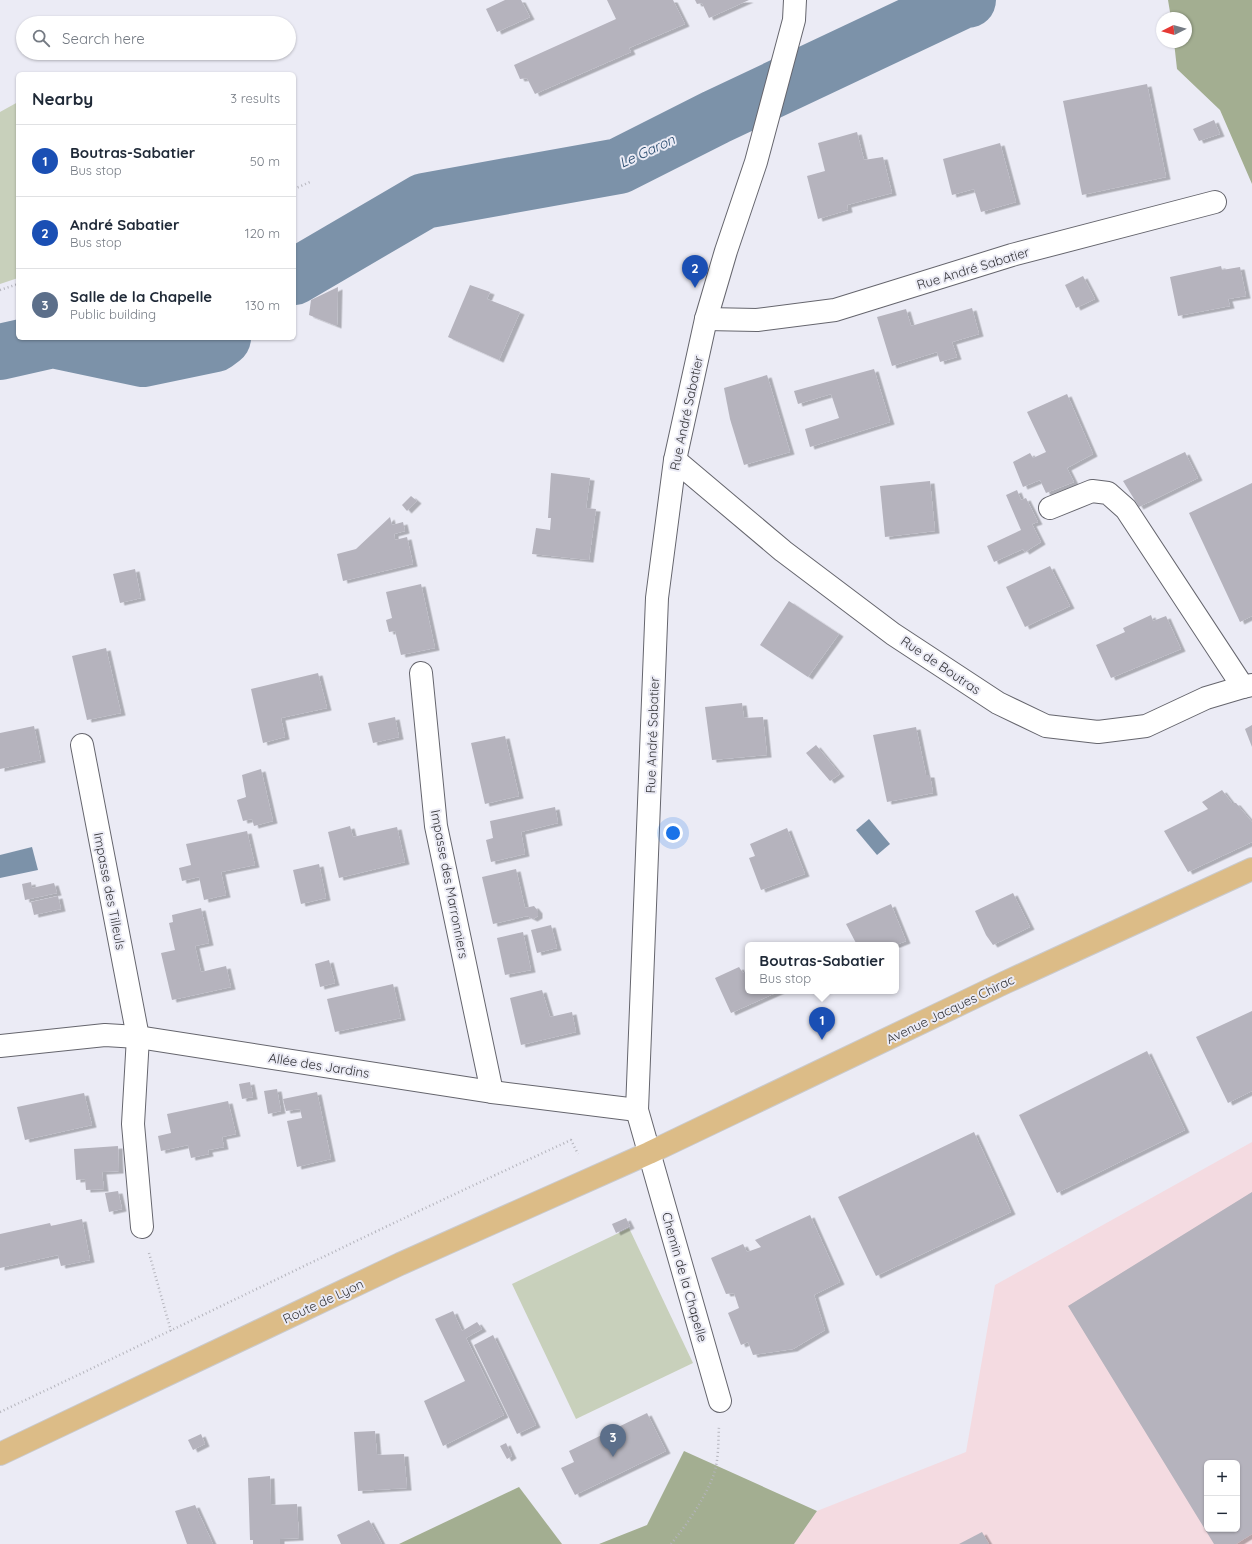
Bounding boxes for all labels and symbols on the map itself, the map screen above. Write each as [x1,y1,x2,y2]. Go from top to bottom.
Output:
north arrow [1156,12,1192,48]
water label: Le Garon [616,130,678,172]
street label: Rue André Sabatier [915,243,1031,293]
pin: 2 [682,255,708,288]
street label: Rue André Sabatier [666,354,706,472]
street label: Rue de Boutras [898,632,984,698]
street label: Rue André Sabatier [642,676,662,794]
street label: Impasse des Marronniers [428,808,472,960]
your location [663,823,683,843]
street label: Impasse des Tilleuls [91,831,129,951]
street label: Avenue Jacques Chirac [883,971,1017,1047]
pin: 1 [809,1007,835,1040]
street label: Allée des Jardins [268,1049,370,1081]
street label: Chemin de la Chapelle [659,1210,711,1344]
street label: Route de Lyon [280,1275,366,1327]
pin: 3 [600,1424,626,1457]

